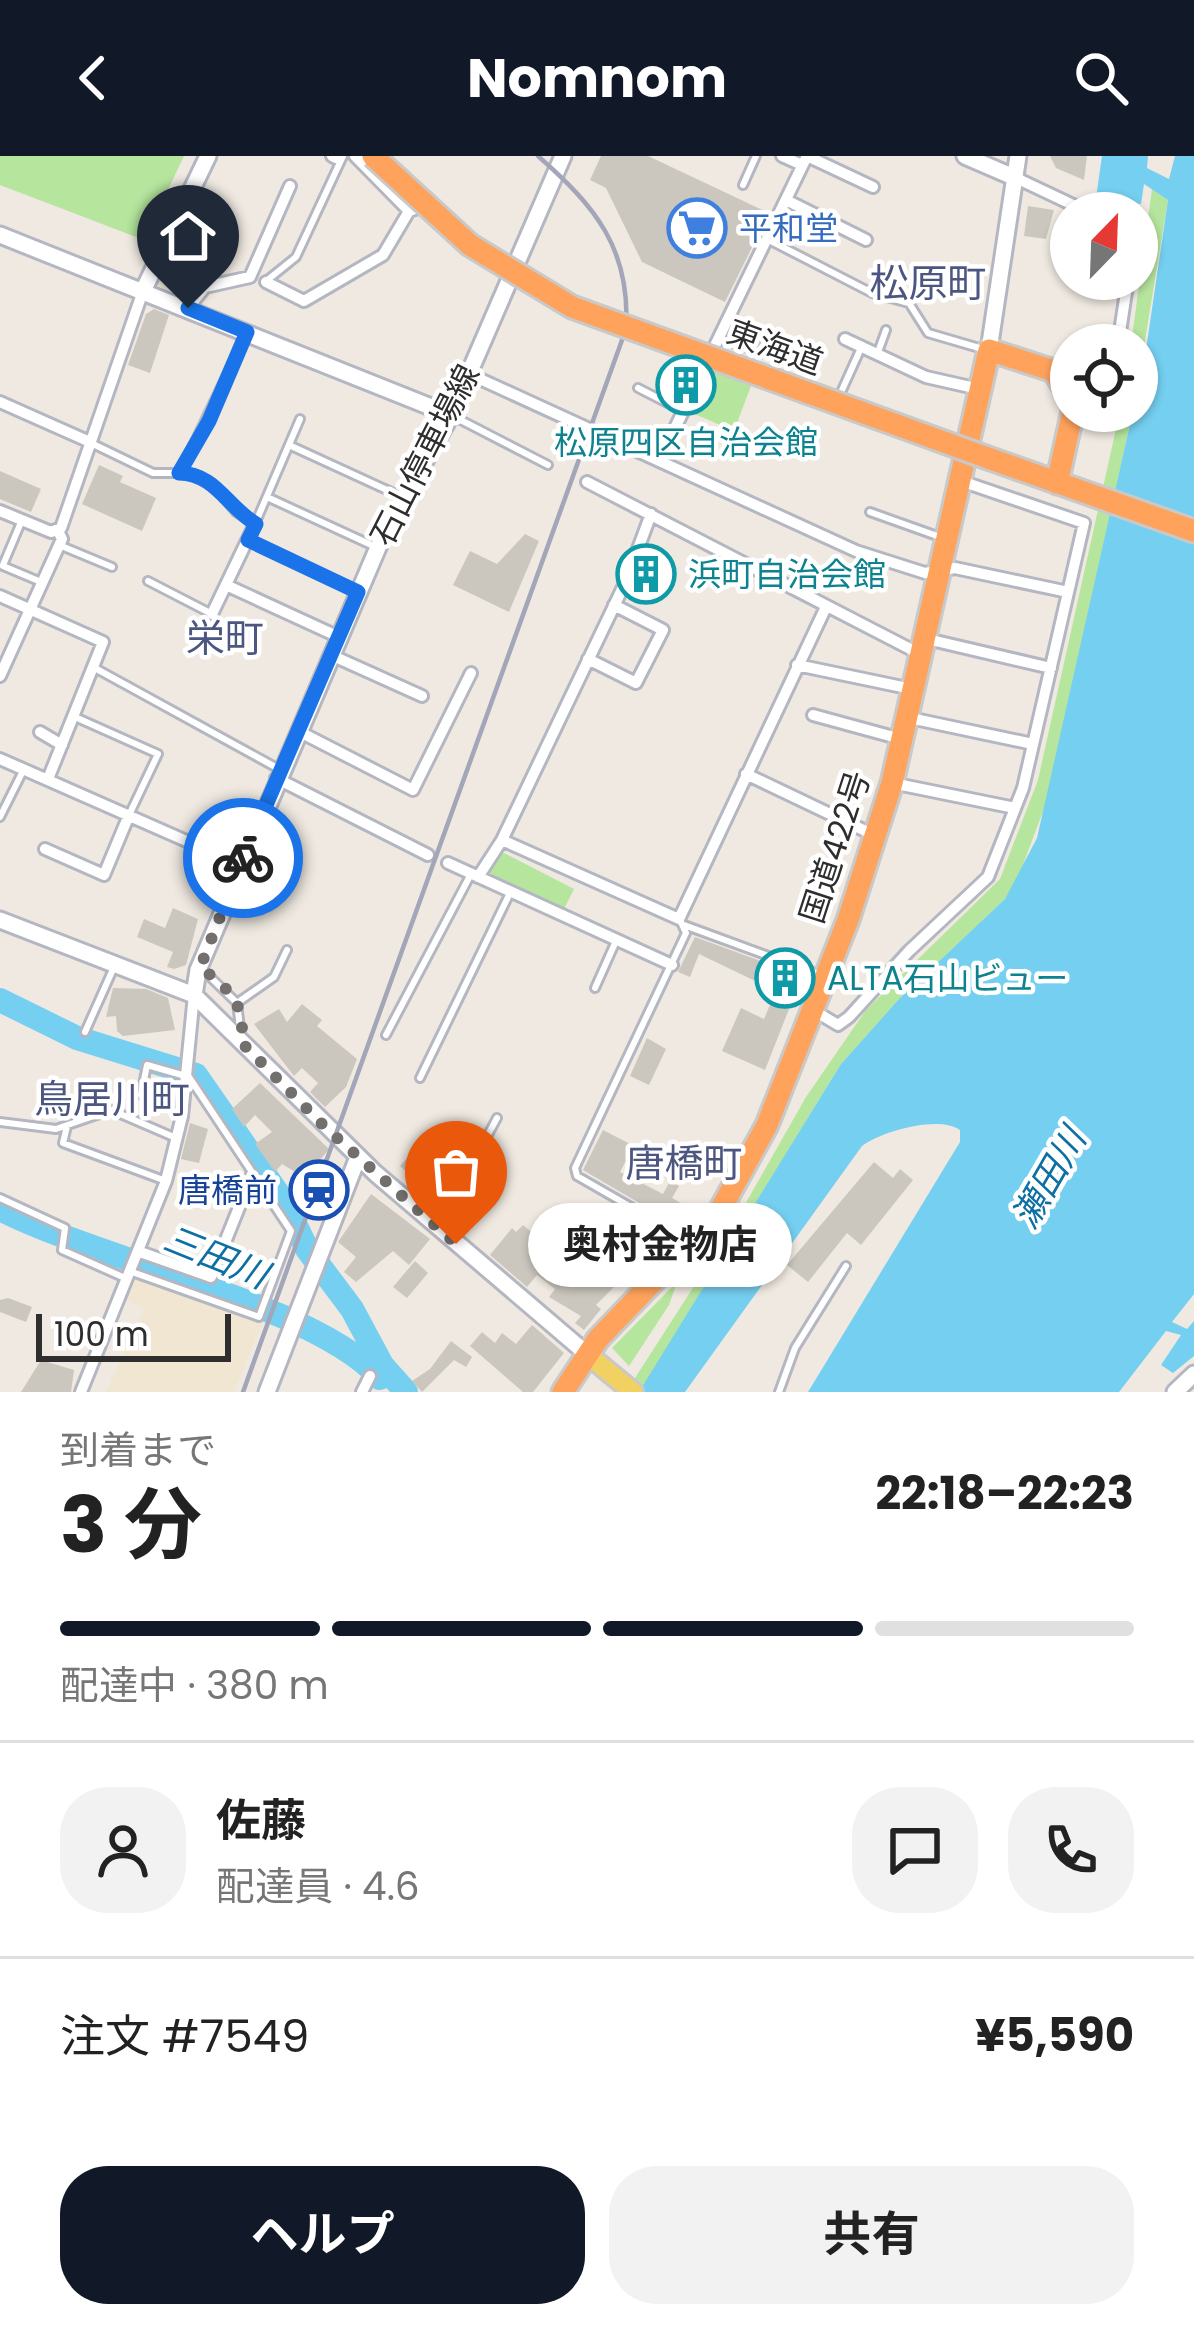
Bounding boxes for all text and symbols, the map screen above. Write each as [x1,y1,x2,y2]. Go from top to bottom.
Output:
text: Nomnom [467,40,727,116]
icon: back [60,45,126,111]
icon: search [1068,45,1134,111]
pin [137,185,239,308]
north arrow [1050,192,1158,300]
map controls [1050,192,1158,432]
supermarket icon: 平和堂 [666,197,728,259]
icon: home [155,203,221,269]
place label: 平和堂 [739,205,838,252]
district label: 松原町 [869,256,987,311]
street label: 東海道 [720,308,830,386]
button: locate [1050,324,1158,432]
building icon: 松原四区自治会館 [655,354,717,416]
street label: 石山停車場線 [359,356,491,554]
place label: 松原四区自治会館 [554,419,818,466]
building icon: 浜町自治会館 [615,543,677,605]
place label: 浜町自治会館 [688,551,886,598]
district label: 栄町 [186,611,264,666]
street label: 国道422号 [788,765,882,929]
courier [183,798,303,918]
icon: bike [210,825,276,891]
building icon: ALTA石山ビュー [754,947,816,1009]
place label: ALTA石山ビュー [827,955,1069,1002]
district label: 鳥居川町 [34,1072,190,1127]
water label: 瀬田川 [1000,1115,1100,1238]
pin [405,1121,507,1244]
district label: 唐橋町 [625,1136,743,1191]
icon: bag [423,1139,489,1205]
station icon: 唐橋前 [288,1159,350,1221]
place label: 唐橋前 [178,1167,277,1214]
callout: 奥村金物店 [528,1202,792,1286]
water label: 三田川 [156,1213,279,1302]
text: 奥村金物店 [562,1217,758,1272]
scale bar [36,1308,231,1361]
text: 100 m [54,1311,149,1358]
text: 到着まで [60,1423,216,1478]
text: 22:18–22:23 [875,1462,1134,1525]
text: 3 分 [60,1470,202,1579]
text: 配達中 · 380 m [60,1658,329,1713]
button: person [60,1787,186,1913]
button: chat [852,1787,978,1913]
button: phone [1008,1787,1134,1913]
text: 佐藤 [216,1789,306,1852]
text: 配達員 · 4.6 [216,1859,420,1914]
text: ¥5,590 [975,2004,1134,2067]
text: 注文 #7549 [60,2005,309,2068]
button: ヘルプ [60,2166,585,2304]
button: 共有 [609,2166,1134,2304]

